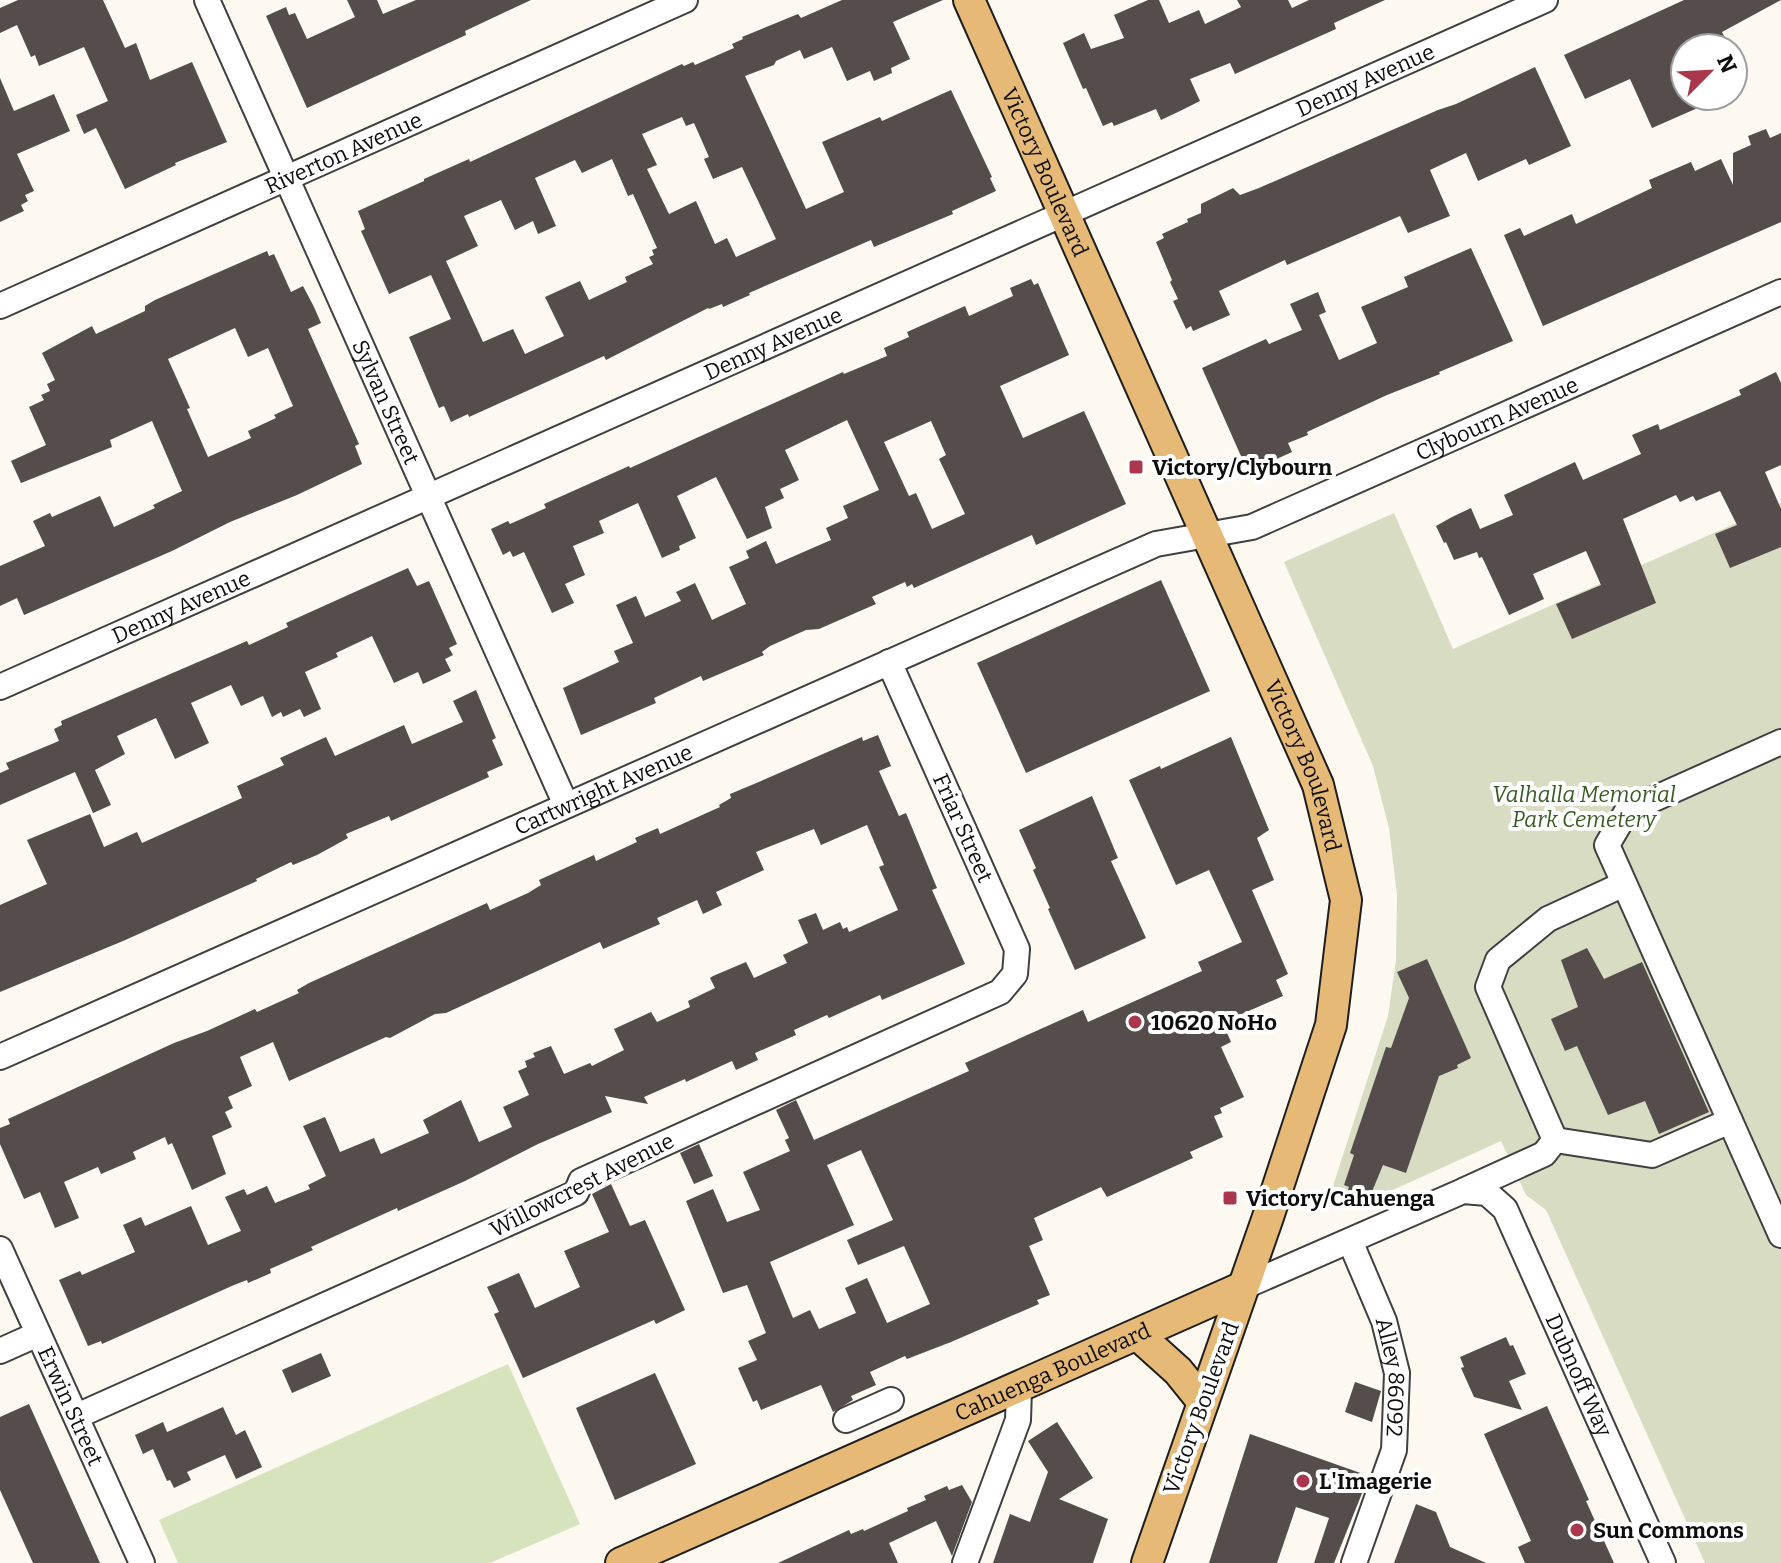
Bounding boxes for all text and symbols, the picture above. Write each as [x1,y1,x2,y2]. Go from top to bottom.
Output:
north arrow [1669,32,1749,112]
street label: Denny Avenue [1292,38,1438,122]
text: N [1711,51,1743,77]
street label: Victory Boulevard [996,83,1095,260]
street label: Riverton Avenue [260,106,426,200]
street label: Denny Avenue [700,301,846,386]
street label: Sylvan Street [347,335,426,468]
street label: Clybourn Avenue [1411,370,1582,466]
place label: Victory/Clybourn [1152,454,1332,481]
marker: Victory/Clybourn [1127,458,1145,476]
street label: Denny Avenue [108,564,254,649]
street label: Victory Boulevard [1259,675,1347,854]
street label: Cartwright Avenue [510,738,697,841]
street label: Friar Street [927,770,999,886]
park label: Valhalla Memorial Park Cemetery [1492,781,1676,833]
place label: 10620 NoHo [1151,1009,1277,1036]
marker: 10620 NoHo [1126,1013,1144,1031]
street label: Willowcrest Avenue [486,1127,678,1243]
place label: Victory/Cahuenga [1246,1185,1435,1212]
marker: Victory/Cahuenga [1221,1189,1239,1207]
street label: Dubnoff Way [1540,1309,1618,1441]
street label: Alley 86092 [1370,1315,1411,1437]
street label: Cahuenga Boulevard [950,1316,1154,1427]
street label: Victory Boulevard [1157,1318,1245,1498]
street label: Erwin Street [32,1342,110,1470]
place label: L'Imagerie [1319,1468,1432,1495]
marker: L'Imagerie [1294,1472,1312,1490]
place label: Sun Commons [1593,1517,1744,1544]
marker: Sun Commons [1568,1521,1586,1539]

